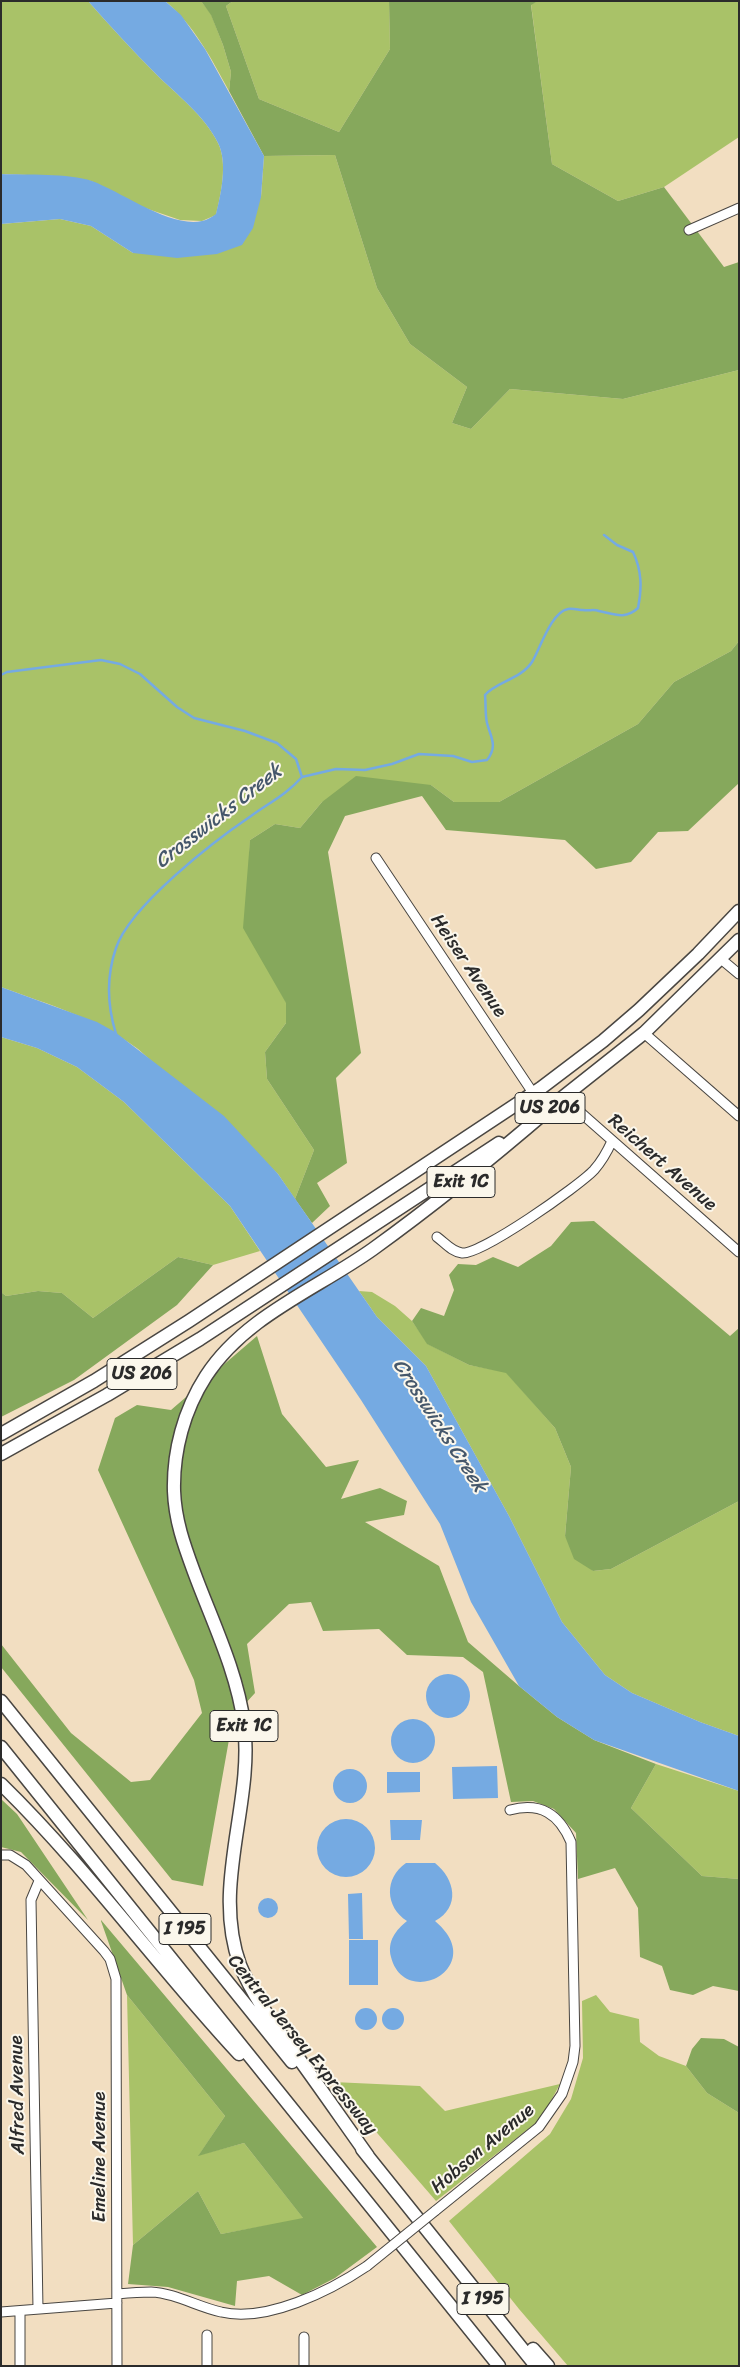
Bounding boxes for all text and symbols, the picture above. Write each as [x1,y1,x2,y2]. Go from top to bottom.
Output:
water label: Crosswicks Creek [151,760,287,874]
street label: Heiser Avenue [425,910,511,1022]
road number: US 206 [515,1092,585,1124]
street label: Reichert Avenue [603,1110,721,1216]
road number: Exit 1C [427,1166,495,1198]
water label: Crosswicks Creek [387,1355,491,1497]
road number: US 206 [107,1358,177,1390]
road number: Exit 1C [210,1710,278,1742]
road number: I 195 [159,1914,211,1945]
street label: Central Jersey Expressway [222,1950,382,2140]
street label: Alfred Avenue [6,2035,30,2155]
street label: Emeline Avenue [89,2092,111,2222]
street label: Hobson Avenue [427,2099,539,2199]
road number: I 195 [457,2284,509,2314]

